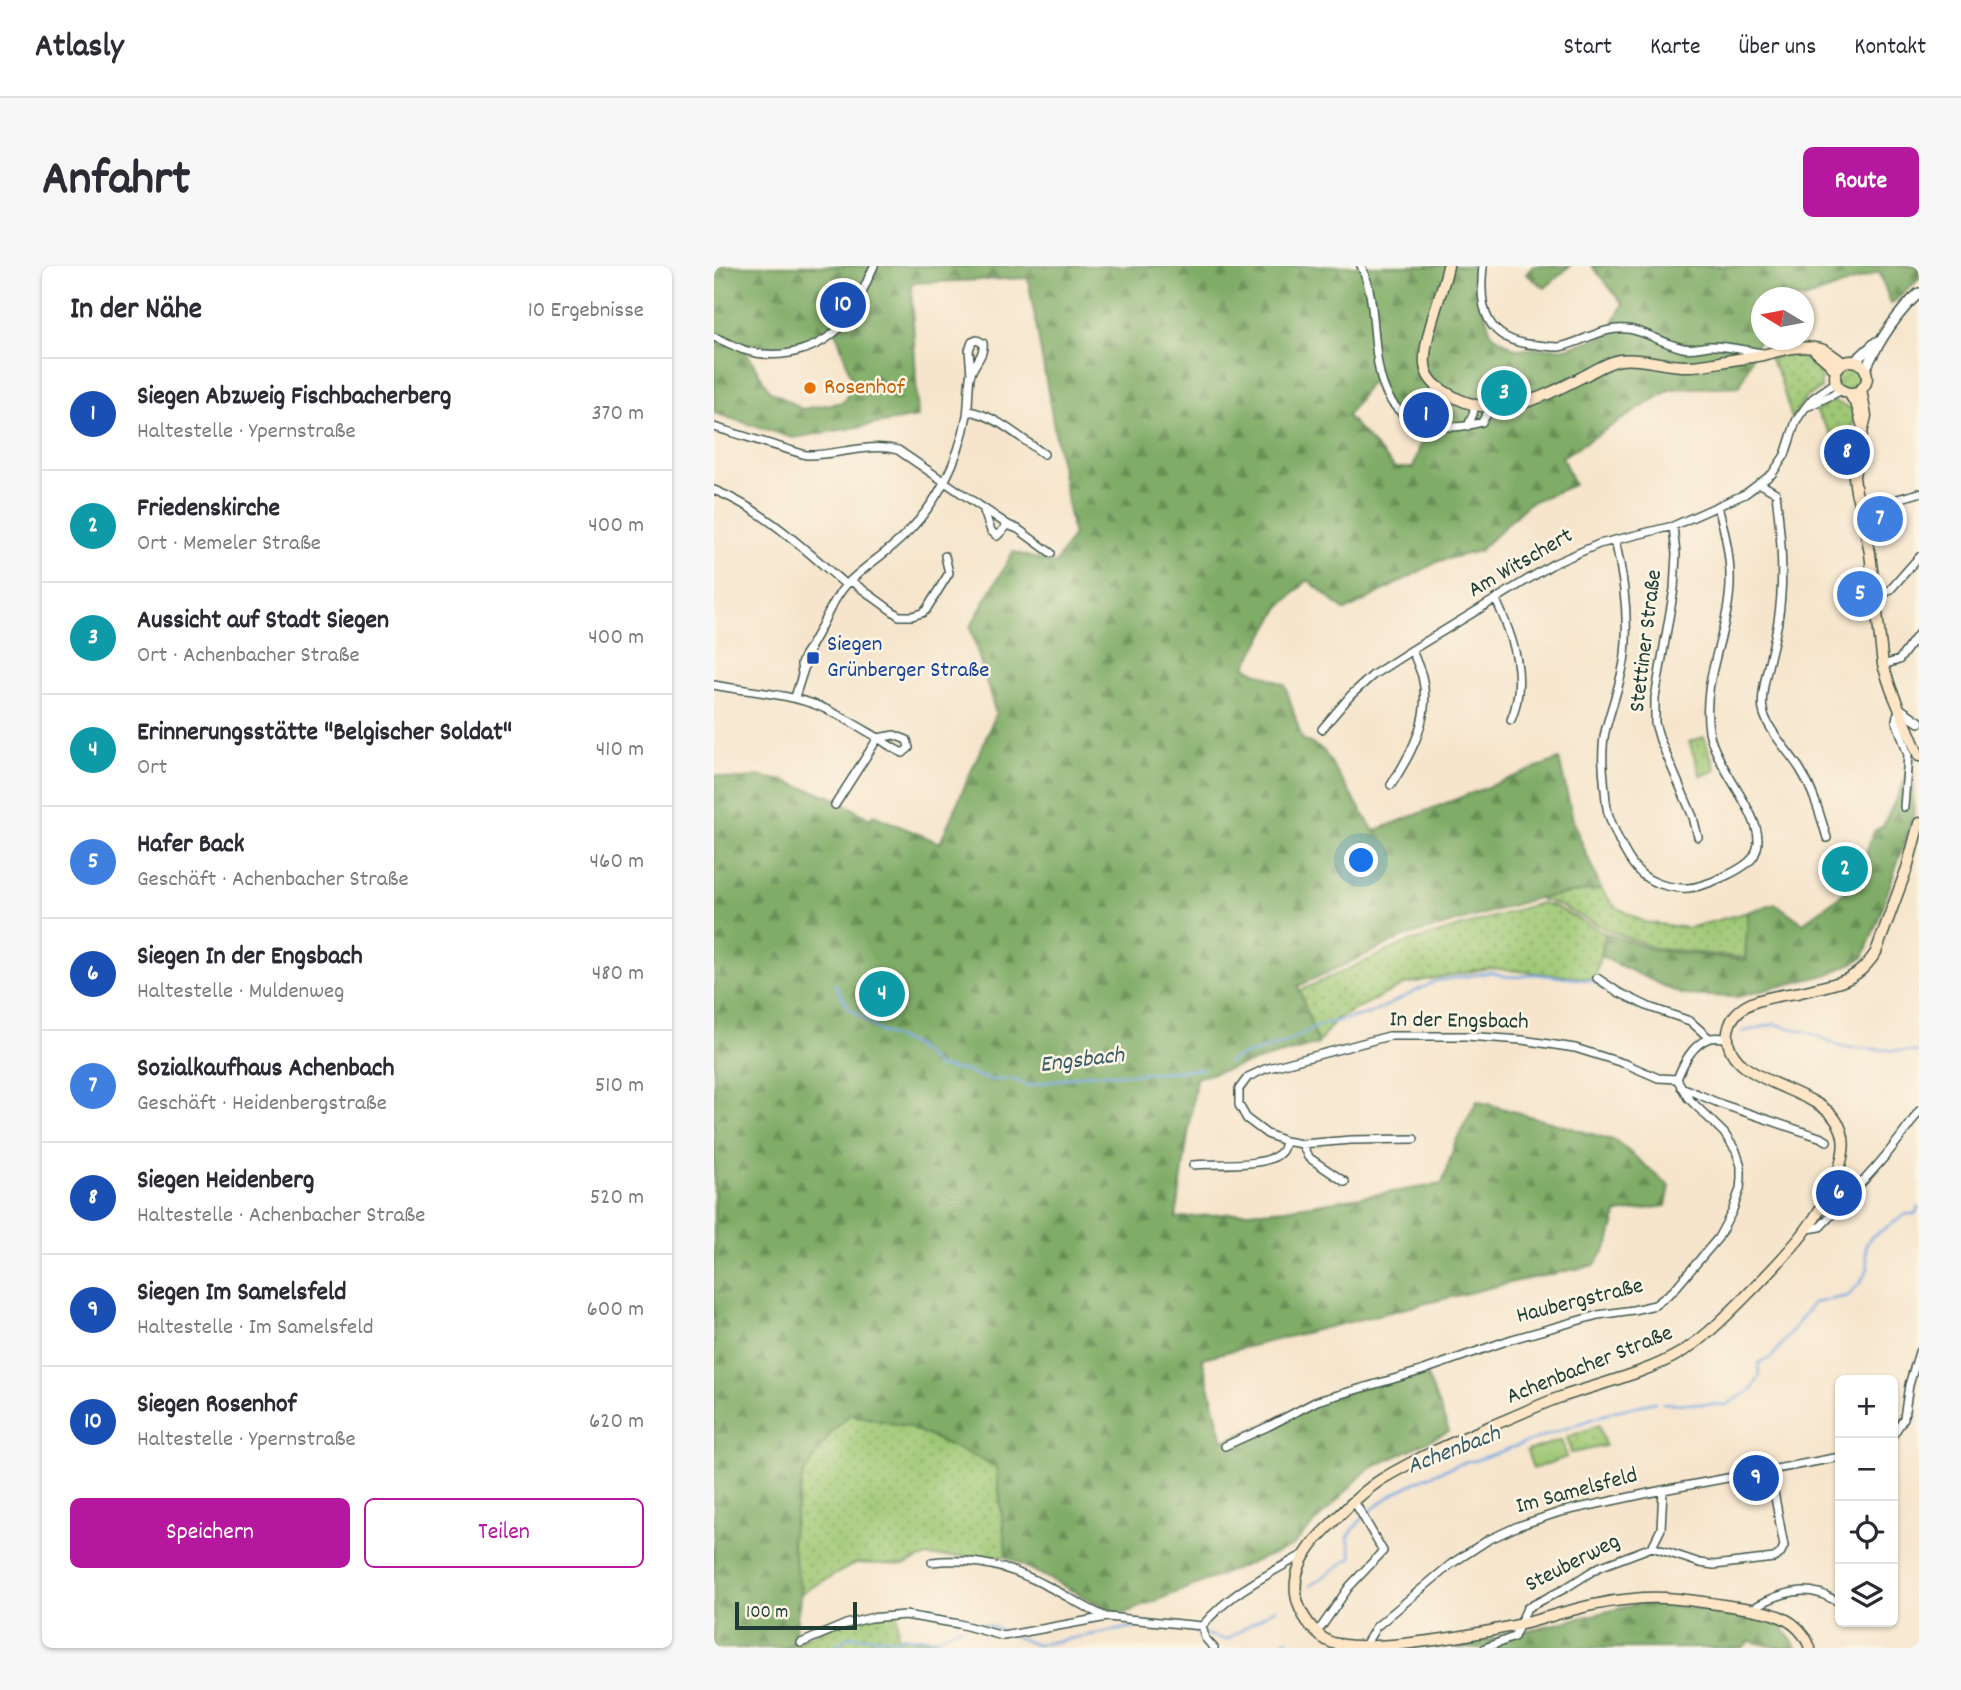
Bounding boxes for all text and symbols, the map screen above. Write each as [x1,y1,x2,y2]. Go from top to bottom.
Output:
text: Atlasly [35,25,124,72]
text: Start [1563,31,1612,65]
text: Karte [1650,31,1701,65]
text: Über uns [1739,31,1816,65]
text: Kontakt [1854,31,1926,65]
text: Anfahrt [42,147,190,217]
button: Route [1803,147,1919,217]
pin: 10 [820,279,866,331]
north arrow [1751,287,1814,350]
text: In der Nähe [70,290,202,333]
text: 10 Ergebnisse [528,295,644,328]
pin: 3 [1481,367,1527,419]
place label: Rosenhof [824,372,906,405]
text: Siegen Abzweig Fischbacherberg [137,379,451,416]
marker: Rosenhof [802,380,818,396]
pin: 1 [1403,389,1449,441]
text: 1 [90,398,96,431]
text: 370 m [591,398,644,431]
text: Haltestelle · Ypernstraße [137,416,356,449]
pin: 8 [1824,426,1870,478]
text: Friedenskirche [137,491,280,528]
pin: 7 [1857,493,1903,545]
text: 2 [88,510,98,543]
text: 400 m [588,510,644,543]
street label: Am Witschert [1462,521,1580,607]
text: Ort · Memeler Straße [137,528,321,561]
street label: Stettiner Straße [1622,568,1672,714]
pin: 5 [1837,568,1883,620]
text: Aussicht auf Stadt Siegen [137,603,389,640]
text: 3 [88,622,98,655]
text: 400 m [588,622,644,655]
place label: Siegen Grünberger Straße [827,629,989,688]
text: Ort · Achenbacher Straße [137,640,360,673]
marker: Siegen Grünberger Straße [805,650,821,666]
text: Erinnerungsstätte "Belgischer Soldat" [137,715,512,752]
text: 4 [88,734,98,767]
text: 410 m [596,734,644,767]
text: Ort [137,752,167,785]
text: Hafer Back [137,827,244,864]
your location [1344,843,1378,877]
pin: 2 [1822,843,1868,895]
text: 5 [88,846,98,879]
text: 460 m [590,846,644,879]
text: Geschäft · Achenbacher Straße [137,864,409,897]
text: Siegen In der Engsbach [137,939,363,976]
text: 6 [87,958,99,991]
text: 480 m [592,958,644,991]
pin: 4 [859,968,905,1020]
text: Haltestelle · Muldenweg [137,976,344,1009]
street label: In der Engsbach [1389,1004,1529,1040]
water label: Engsbach [1038,1039,1127,1083]
text: Sozialkaufhaus Achenbach [137,1051,394,1088]
text: 7 [89,1070,97,1103]
text: 510 m [595,1070,644,1103]
text: Geschäft · Heidenbergstraße [137,1088,387,1121]
text: Siegen Heidenberg [137,1163,314,1200]
pin: 6 [1816,1167,1862,1219]
text: 8 [88,1182,98,1215]
text: 520 m [590,1182,644,1215]
text: Haltestelle · Achenbacher Straße [137,1200,425,1233]
street label: Haubergstraße [1513,1270,1647,1334]
text: Siegen Im Samelsfeld [137,1275,346,1312]
text: 9 [88,1294,98,1327]
text: 600 m [587,1294,644,1327]
text: Haltestelle · Im Samelsfeld [137,1312,374,1345]
street label: Achenbacher Straße [1502,1318,1678,1414]
map controls [1835,1375,1898,1627]
button: + [1835,1375,1898,1438]
text: Siegen Rosenhof [137,1387,297,1424]
text: 10 [84,1406,102,1439]
text: 620 m [589,1406,644,1439]
water label: Achenbach [1402,1417,1507,1484]
text: Haltestelle · Ypernstraße [137,1424,356,1457]
button: − [1835,1438,1898,1501]
pin: 9 [1733,1452,1779,1504]
street label: Im Samelsfeld [1513,1460,1641,1524]
button: Speichern [70,1498,350,1568]
button: Teilen [364,1498,644,1568]
button: locate [1835,1501,1898,1564]
street label: Steuberweg [1520,1526,1626,1602]
button: layers [1835,1564,1898,1627]
scale bar [735,1599,858,1631]
text: 100 m [746,1600,788,1627]

